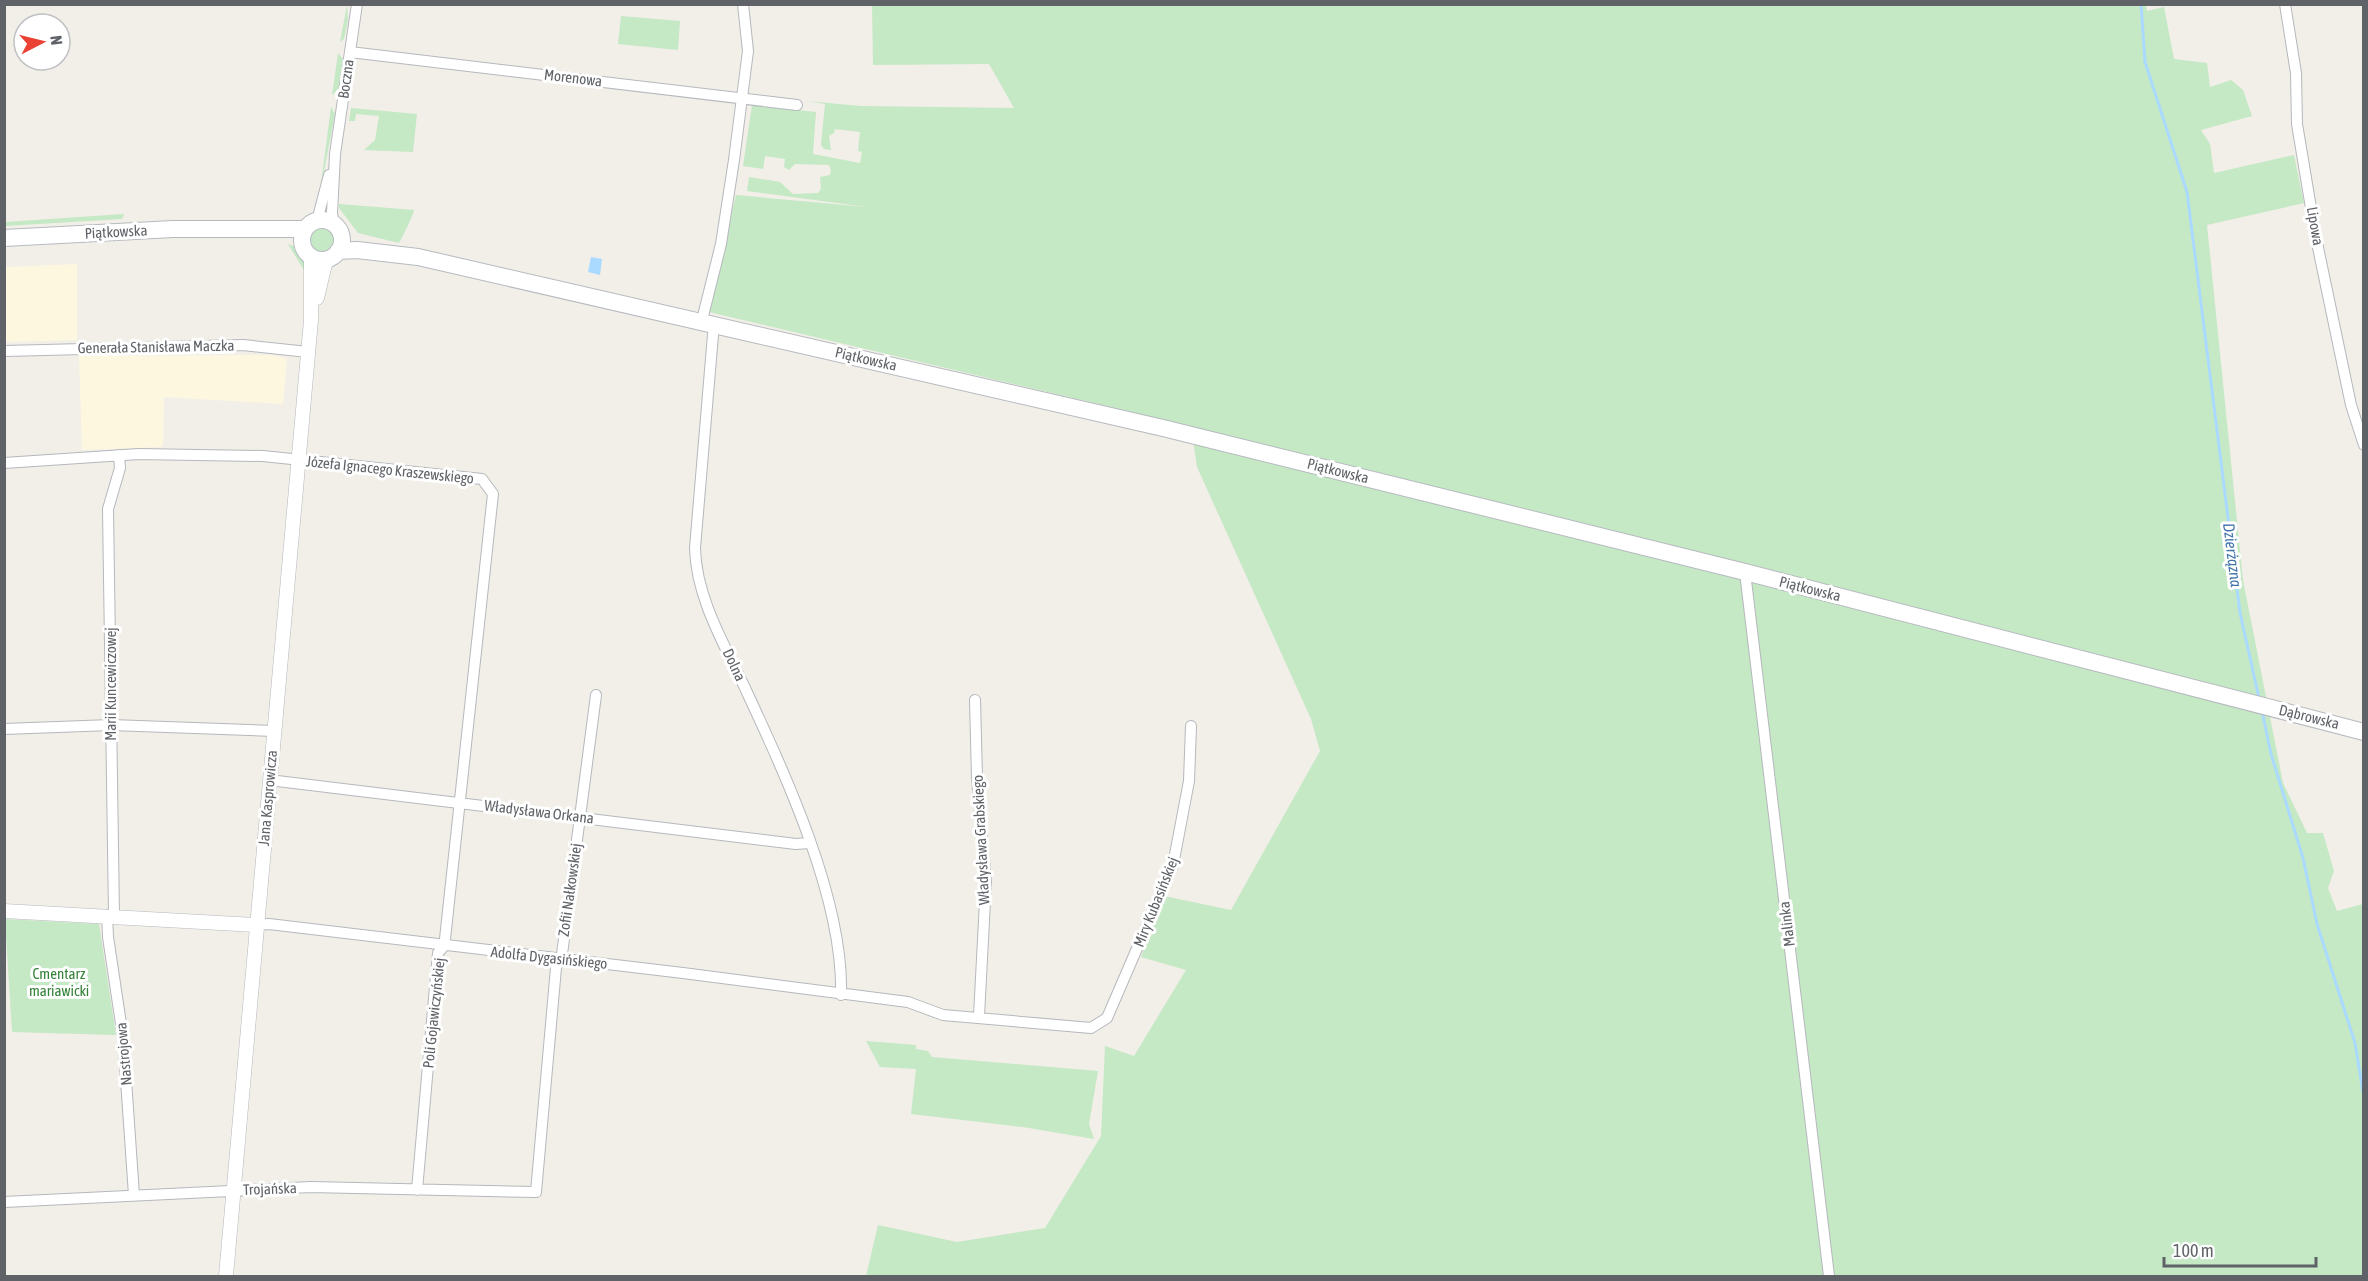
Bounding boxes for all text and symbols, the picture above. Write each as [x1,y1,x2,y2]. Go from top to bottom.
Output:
north arrow [12,12,72,72]
text: N [47,34,66,46]
street label: Boczna [334,58,357,100]
street label: Morenowa [543,66,603,89]
street label: Lipowa [2304,205,2327,247]
street label: Piątkowska [84,221,148,242]
street label: Generała Stanisława Maczka [77,337,235,356]
street label: Piątkowska [834,343,899,374]
street label: Józefa Ignacego Kraszewskiego [305,452,475,487]
street label: Piątkowska [1306,455,1371,486]
water label: Dzierżązna [2219,522,2246,589]
street label: Piątkowska [1778,573,1843,604]
street label: Marii Kuncewiczowej [102,627,119,741]
street label: Dolna [720,646,749,684]
street label: Dąbrowska [2277,701,2341,732]
street label: Jana Kasprowicza [255,749,280,847]
street label: Władysława Grabskiego [969,775,992,906]
street label: Władysława Orkana [483,796,595,827]
street label: Zofii Nałkowskiej [555,842,584,938]
street label: Miry Kubasińskiej [1130,854,1181,949]
street label: Malinka [1775,901,1798,948]
street label: Adolfa Dygasińskiego [490,943,608,972]
street label: Poli Gojawiczyńskiej [419,957,448,1069]
park label: Cmentarz mariawicki [29,965,89,999]
street label: Nastrojowa [112,1022,135,1086]
street label: Trojańska [243,1179,297,1198]
scale bar [2164,1230,2316,1268]
text: 100 m [2173,1240,2214,1261]

